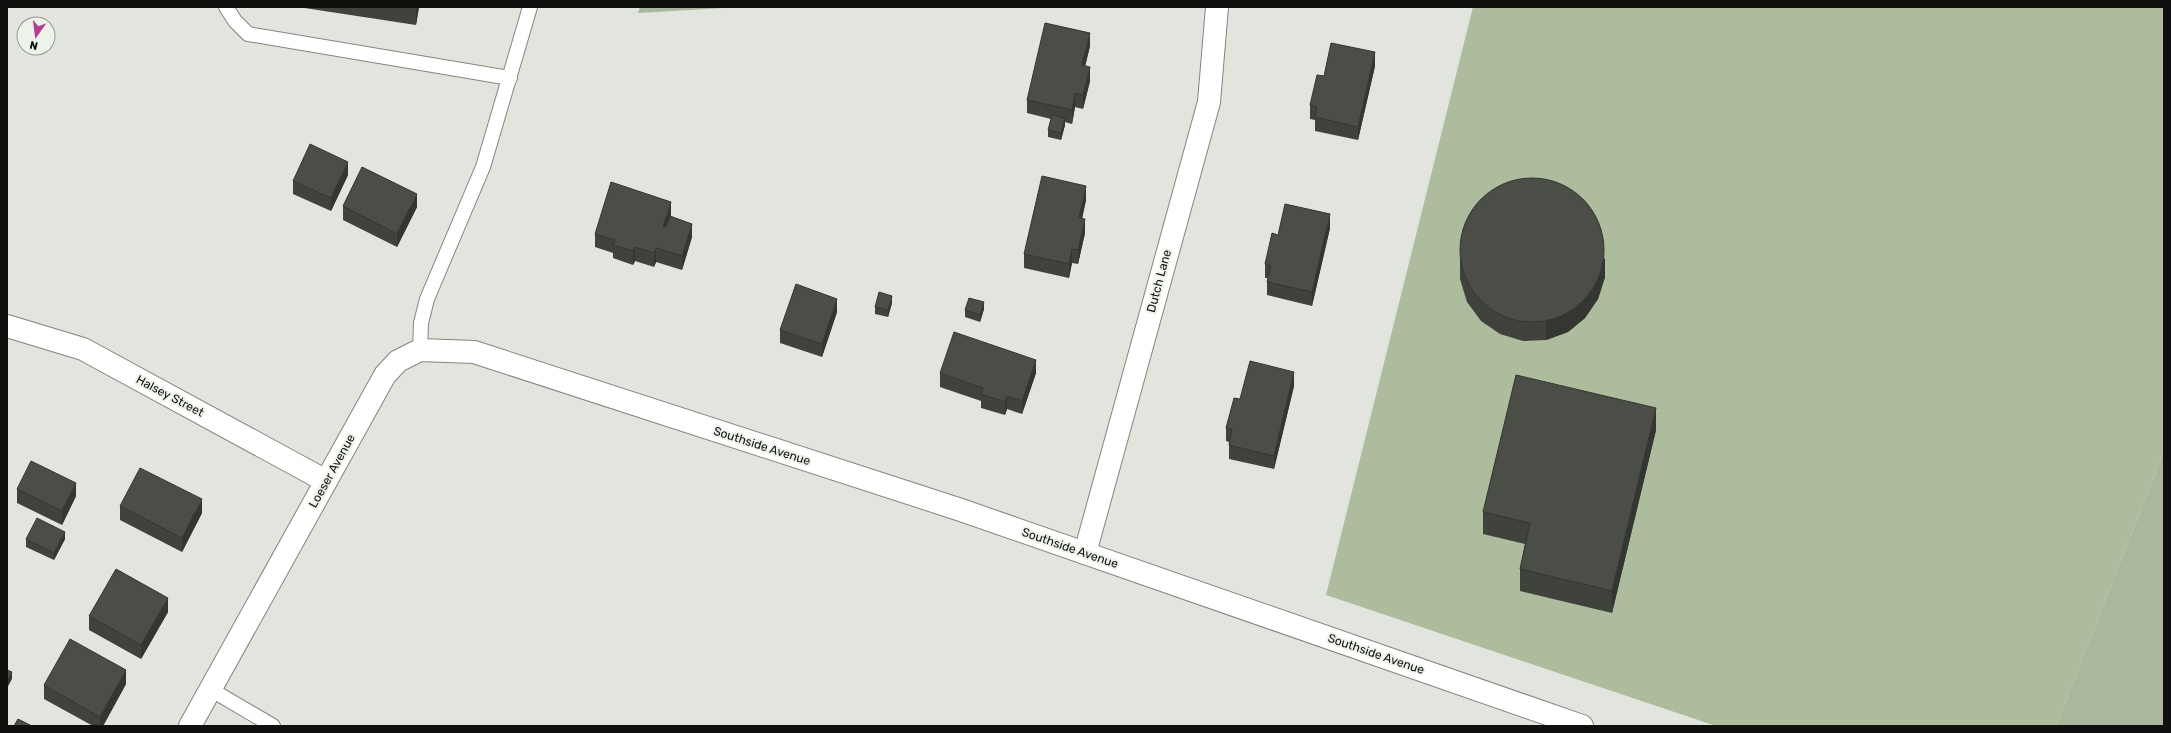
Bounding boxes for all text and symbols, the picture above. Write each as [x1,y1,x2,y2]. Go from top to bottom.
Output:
north arrow [16,16,56,56]
text: N [28,38,39,52]
street label: Dutch Lane [1144,248,1174,314]
street label: Halsey Street [134,372,207,420]
street label: Southside Avenue [712,424,813,468]
street label: Loeser Avenue [306,432,358,510]
street label: Southside Avenue [1020,525,1120,571]
street label: Southside Avenue [1326,631,1426,677]

